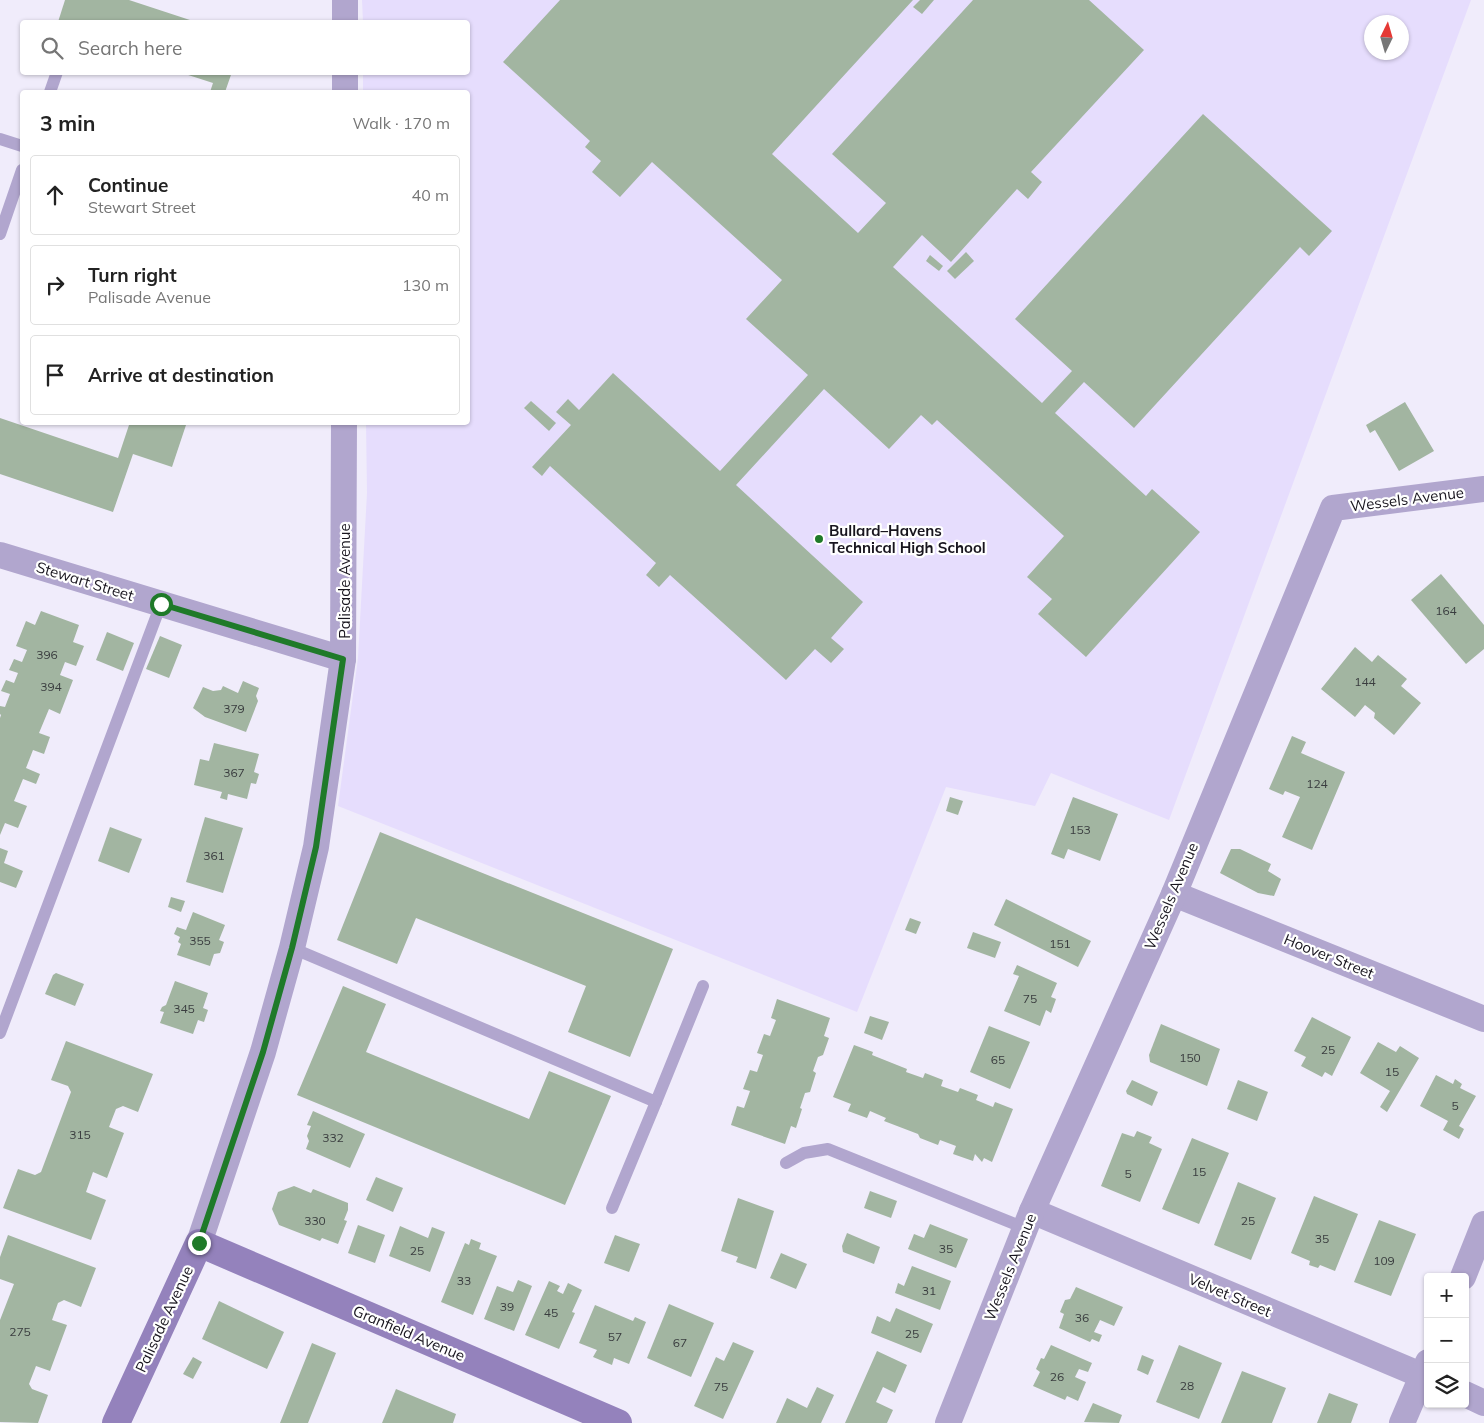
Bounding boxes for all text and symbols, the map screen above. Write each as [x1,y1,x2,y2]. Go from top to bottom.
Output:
north arrow [1364,15,1409,60]
search box [20,20,470,75]
icon: search [38,34,66,62]
text: Search here [78,36,182,60]
text: 3 min [40,110,95,136]
text: Walk · 170 m [352,113,450,133]
text: Continue [88,173,168,197]
icon: ahead [41,181,69,209]
text: 40 m [412,185,449,205]
text: Stewart Street [88,197,196,217]
text: Turn right [88,263,177,287]
icon: right [41,271,69,299]
text: 130 m [402,275,449,295]
text: Palisade Avenue [88,287,211,307]
icon: arrive [41,361,69,389]
text: Arrive at destination [88,363,274,387]
street label: Wessels Avenue [1349,483,1465,515]
place label: Bullard–Havens Technical High School [829,521,986,557]
street label: Palisade Avenue [335,523,354,639]
marker: Bullard–Havens Technical High School [813,533,825,545]
street label: Stewart Street [34,557,136,605]
route start [150,593,173,616]
house number: 164 [1435,603,1457,618]
house number: 396 [36,647,58,662]
house number: 144 [1354,674,1376,689]
house number: 394 [40,679,62,694]
house number: 379 [223,701,245,716]
house number: 367 [223,765,245,780]
house number: 124 [1306,776,1328,791]
house number: 153 [1069,822,1091,837]
street label: Wessels Avenue [1140,840,1202,952]
house number: 361 [203,848,225,863]
street label: Hoover Street [1281,929,1377,983]
house number: 355 [189,933,211,948]
house number: 151 [1049,936,1071,951]
house number: 75 [1023,991,1037,1006]
house number: 345 [173,1001,195,1016]
house number: 25 [1321,1042,1335,1057]
house number: 150 [1179,1050,1201,1065]
house number: 65 [991,1052,1005,1067]
house number: 15 [1385,1064,1399,1079]
house number: 5 [1451,1098,1459,1113]
house number: 315 [69,1127,91,1142]
house number: 332 [322,1130,344,1145]
house number: 15 [1192,1164,1206,1179]
house number: 5 [1124,1166,1132,1181]
street label: Wessels Avenue [980,1211,1040,1323]
house number: 330 [304,1213,326,1228]
house number: 25 [1241,1213,1255,1228]
house number: 35 [1315,1231,1329,1246]
route end [188,1232,211,1255]
house number: 35 [939,1241,953,1256]
house number: 25 [410,1243,424,1258]
house number: 109 [1373,1253,1395,1268]
street label: Palisade Avenue [131,1263,197,1375]
street label: Velvet Street [1186,1269,1274,1321]
house number: 33 [457,1273,471,1288]
map controls [1424,1273,1469,1408]
button: + [1424,1273,1469,1318]
house number: 31 [922,1283,936,1298]
house number: 39 [500,1299,514,1314]
street label: Granfield Avenue [350,1301,468,1365]
house number: 45 [544,1305,558,1320]
house number: 36 [1075,1310,1089,1325]
button: − [1424,1318,1469,1363]
house number: 275 [9,1324,31,1339]
house number: 25 [905,1326,919,1341]
house number: 57 [608,1329,622,1344]
house number: 67 [673,1335,687,1350]
button: layers [1424,1363,1469,1408]
house number: 26 [1050,1369,1064,1384]
house number: 28 [1180,1378,1194,1393]
house number: 75 [714,1379,728,1394]

